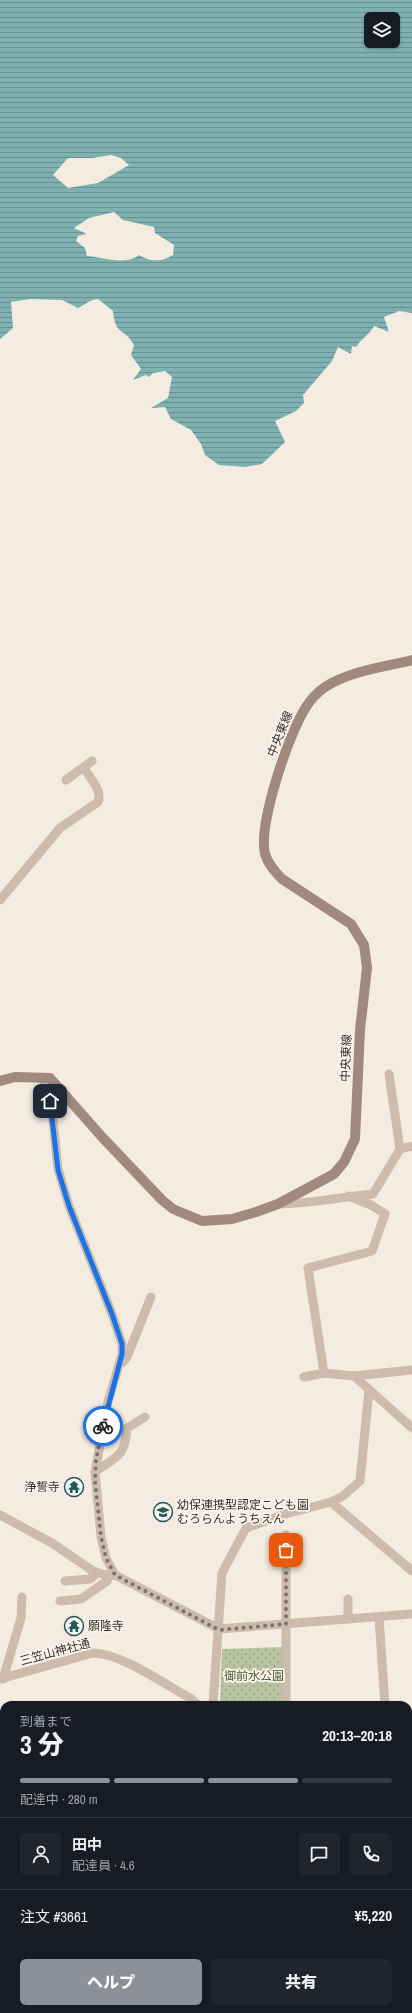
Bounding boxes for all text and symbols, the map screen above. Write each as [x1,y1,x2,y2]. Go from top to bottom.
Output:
map controls [364,12,400,48]
button: layers [364,12,400,48]
street label: 中央東線 [264,709,296,759]
street label: 中央東線 [337,1034,355,1082]
pin [33,1084,67,1118]
icon: home [39,1090,61,1112]
courier [83,1406,123,1446]
icon: bike [92,1415,114,1437]
temple icon: 浄誓寺 [63,1476,85,1498]
place label: 浄誓寺 [24,1479,60,1495]
place label: 幼保連携型認定こども園 むろらんようちえん [177,1497,309,1527]
school or university icon: 幼保連携型認定こども園 むろらんようちえん [152,1501,174,1523]
pin [269,1533,303,1567]
icon: bag [275,1539,297,1561]
temple icon: 願隆寺 [63,1615,85,1637]
place label: 願隆寺 [88,1618,124,1634]
street label: 三笠山神社通 [18,1635,92,1669]
park label: 御前水公園 [224,1668,284,1684]
text: 到着まで [20,1713,72,1730]
text: 20:13–20:18 [322,1725,392,1746]
text: 3 分 [20,1727,64,1762]
text: 配達中 · 280 m [20,1791,98,1808]
button: person [20,1833,62,1875]
button: chat [298,1833,340,1875]
button: phone [350,1833,392,1875]
text: 田中 [72,1834,102,1855]
text: 配達員 · 4.6 [72,1857,135,1874]
text: ¥5,220 [354,1905,392,1926]
text: 注文 #3661 [20,1906,88,1927]
button: ヘルプ [20,1959,202,2005]
button: 共有 [210,1959,392,2005]

